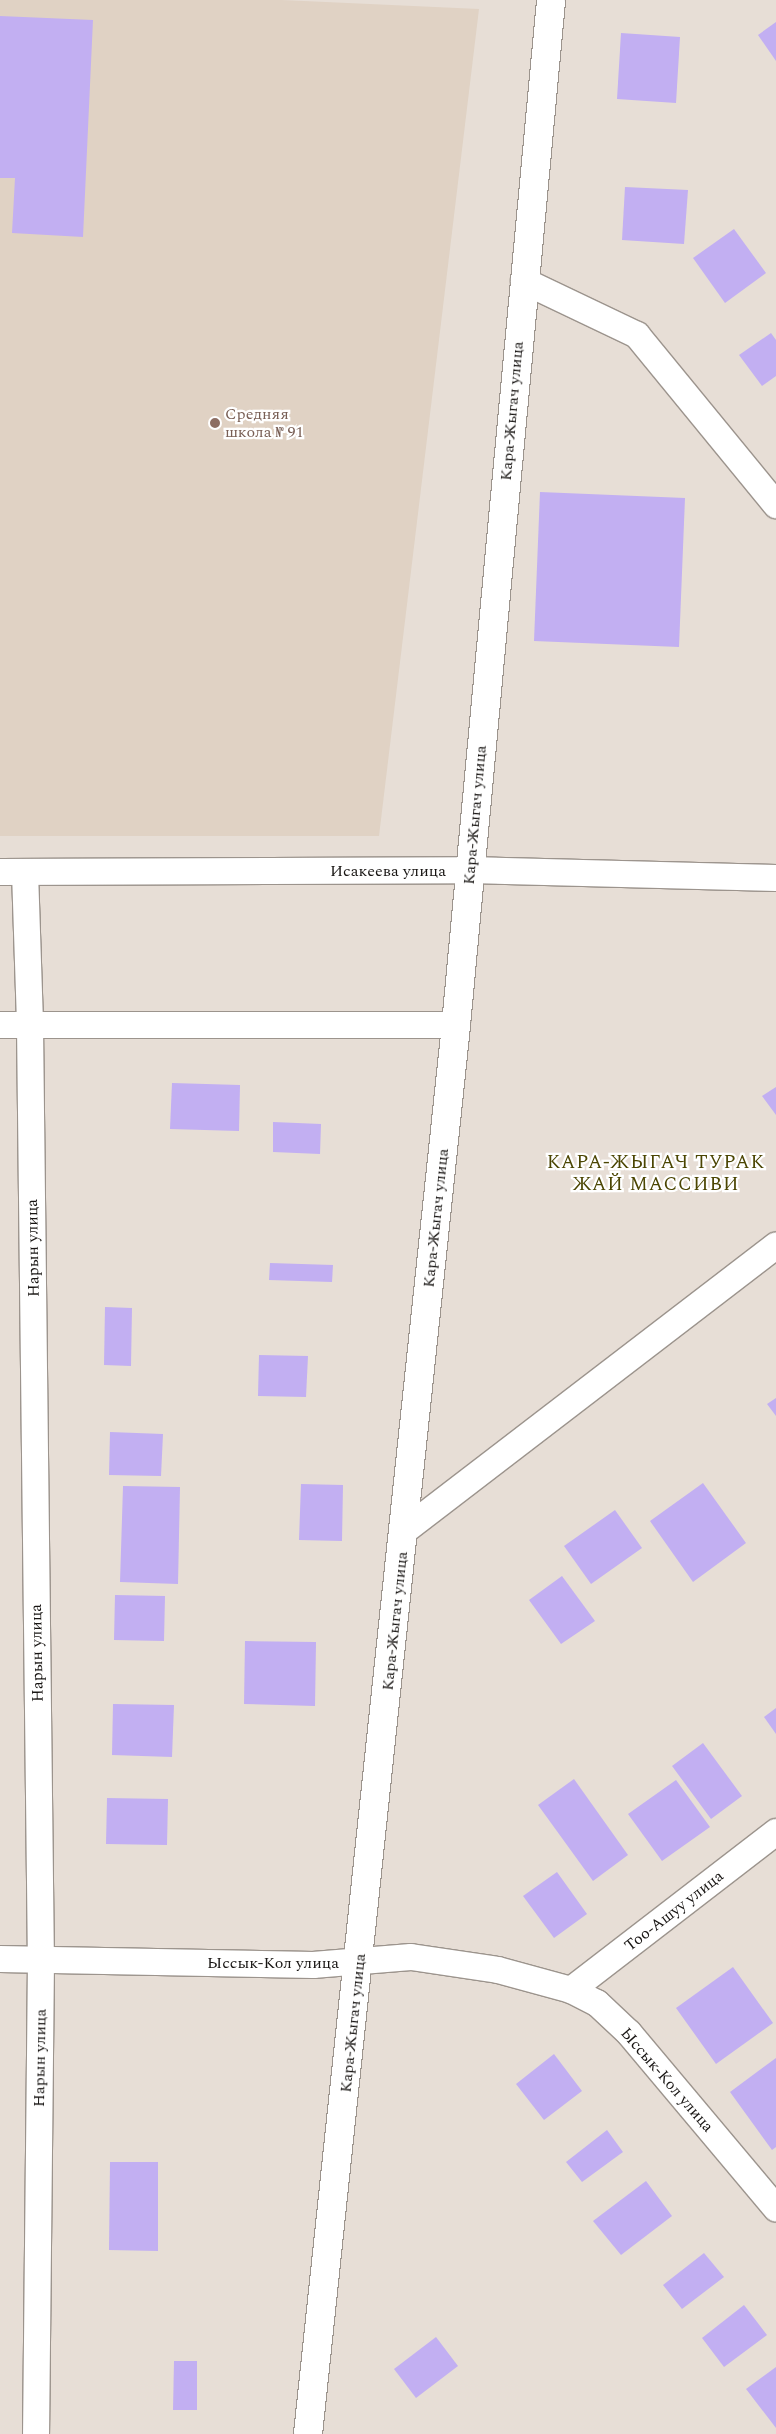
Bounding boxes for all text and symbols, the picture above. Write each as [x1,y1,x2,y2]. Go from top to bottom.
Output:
street label: Кара-Жыгач улица [496,341,528,481]
place label: Средняя школа № 91 [225,404,303,442]
marker: Средняя школа № 91 [209,417,221,429]
street label: Кара-Жыгач улица [459,745,491,885]
street label: Исакеева улица [330,861,446,881]
street label: Кара-Жыгач улица [419,1147,453,1289]
district label: КАРА-ЖЫГАЧ ТУРАК ЖАЙ МАССИВИ [545,1152,767,1196]
street label: Нарын улица [23,1199,43,1297]
street label: Кара-Жыгач улица [378,1550,412,1692]
street label: Нарын улица [27,1604,47,1702]
street label: Тоо-Ашуу улица [621,1866,727,1956]
street label: Кара-Жыгач улица [336,1952,370,2094]
street label: Ыссык-Кол улица [207,1953,339,1973]
street label: Нарын улица [30,2009,50,2107]
street label: Ыссык-Кол улица [616,2024,718,2136]

